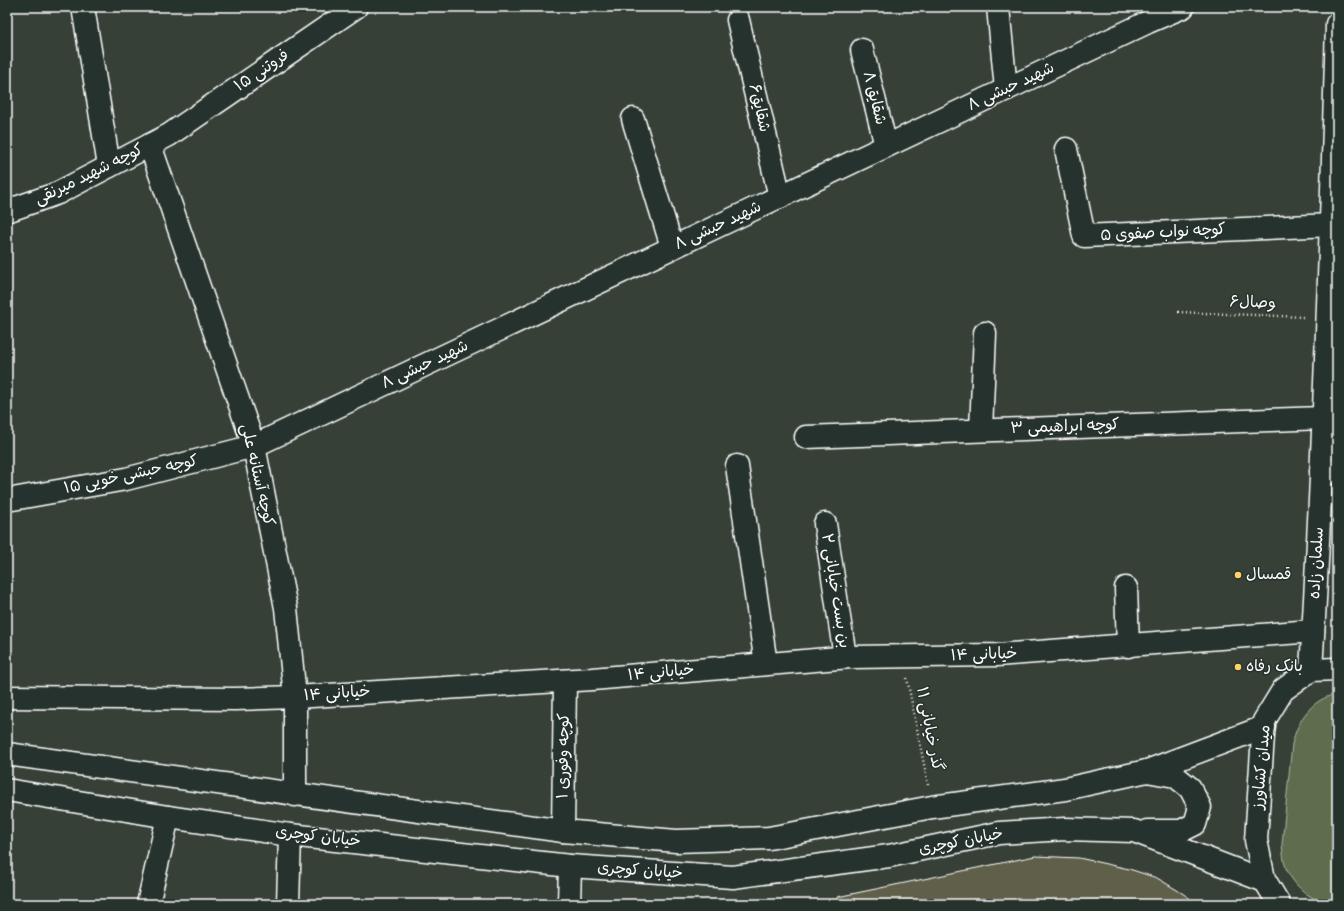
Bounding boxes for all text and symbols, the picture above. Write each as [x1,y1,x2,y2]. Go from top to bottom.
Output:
street label: فروتنی ۱۵ [230,44,294,98]
street label: شهید حبشی ۸ [963,56,1059,118]
street label: شقایق ۸ [856,69,892,127]
street label: شقایق۶ [742,81,776,135]
street label: کوچه شهید میرنقی [30,138,148,212]
street label: شهید حبشی ۸ [670,195,766,257]
street label: کوچه نواب صفوی ۵ [1100,218,1226,248]
street label: وصال۶ [1229,290,1277,316]
street label: شهید حبشی ۸ [377,334,473,396]
street label: کوچه ابراهیمی ۳ [1010,413,1120,441]
street label: کوچه آستانه علی [234,421,280,529]
street label: کوچه حبشی خویی ۱۵ [62,449,200,501]
street label: سلمان زاده [1303,526,1331,600]
street label: بن بست خیابانی ۲ [814,532,856,650]
place label: قمسال [1246,563,1291,587]
marker: قمسال [1233,570,1243,580]
street label: خیابانی ۱۴ [950,642,1018,668]
place label: بانک رفاه [1246,655,1303,679]
street label: خیابانی ۱۴ [627,658,695,688]
marker: بانک رفاه [1233,662,1243,672]
street label: خیابانی ۱۴ [303,680,371,708]
street label: گذر خیابانی ۱۱ [909,685,949,773]
street label: کوچه وفوری ۱ [551,713,577,799]
street label: میدان کشاورز [1246,724,1278,812]
street label: خیابان کوچری [274,820,362,854]
street label: خیابان کوچری [917,822,1005,862]
street label: خیابان کوچری [596,856,684,886]

